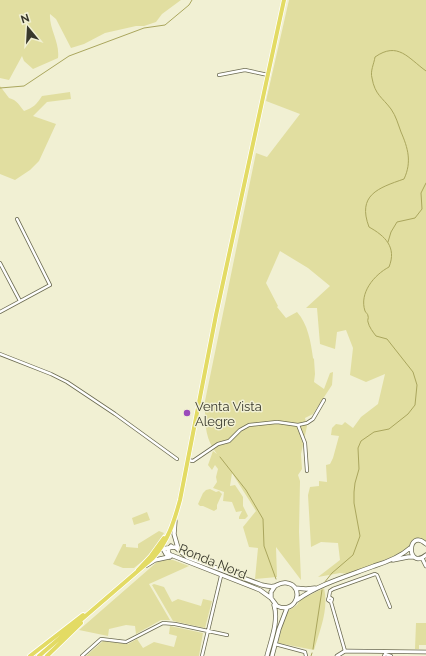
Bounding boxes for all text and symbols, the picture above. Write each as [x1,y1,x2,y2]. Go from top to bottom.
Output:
north arrow [8,8,48,48]
text: N [19,11,31,26]
place label: Venta Vista Alegre [195,399,262,429]
marker: Venta Vista Alegre [182,408,192,418]
street label: Ronda Nord [177,541,249,582]

